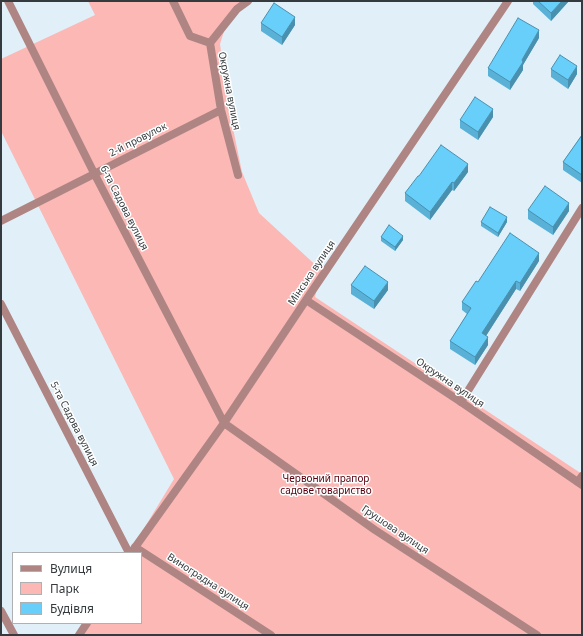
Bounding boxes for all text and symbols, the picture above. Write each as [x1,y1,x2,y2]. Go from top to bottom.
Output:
street label: Окружна вулиця [215,51,243,131]
street label: 2-й провулок [107,120,169,160]
street label: 6-та Садова вулиця [97,164,151,252]
street label: Мінська вулиця [286,238,338,308]
street label: Окружна вулиця [414,356,486,410]
street label: 5-та Садова вулиця [47,380,101,468]
park label: Червоний прапор садове товариство [280,473,372,496]
street label: Грушова вулиця [359,503,431,557]
street label: Виноградна вулиця [165,551,251,613]
legend [12,552,142,624]
text: Вулиця [50,560,92,577]
text: Парк [50,580,79,597]
text: Будівля [50,600,94,617]

